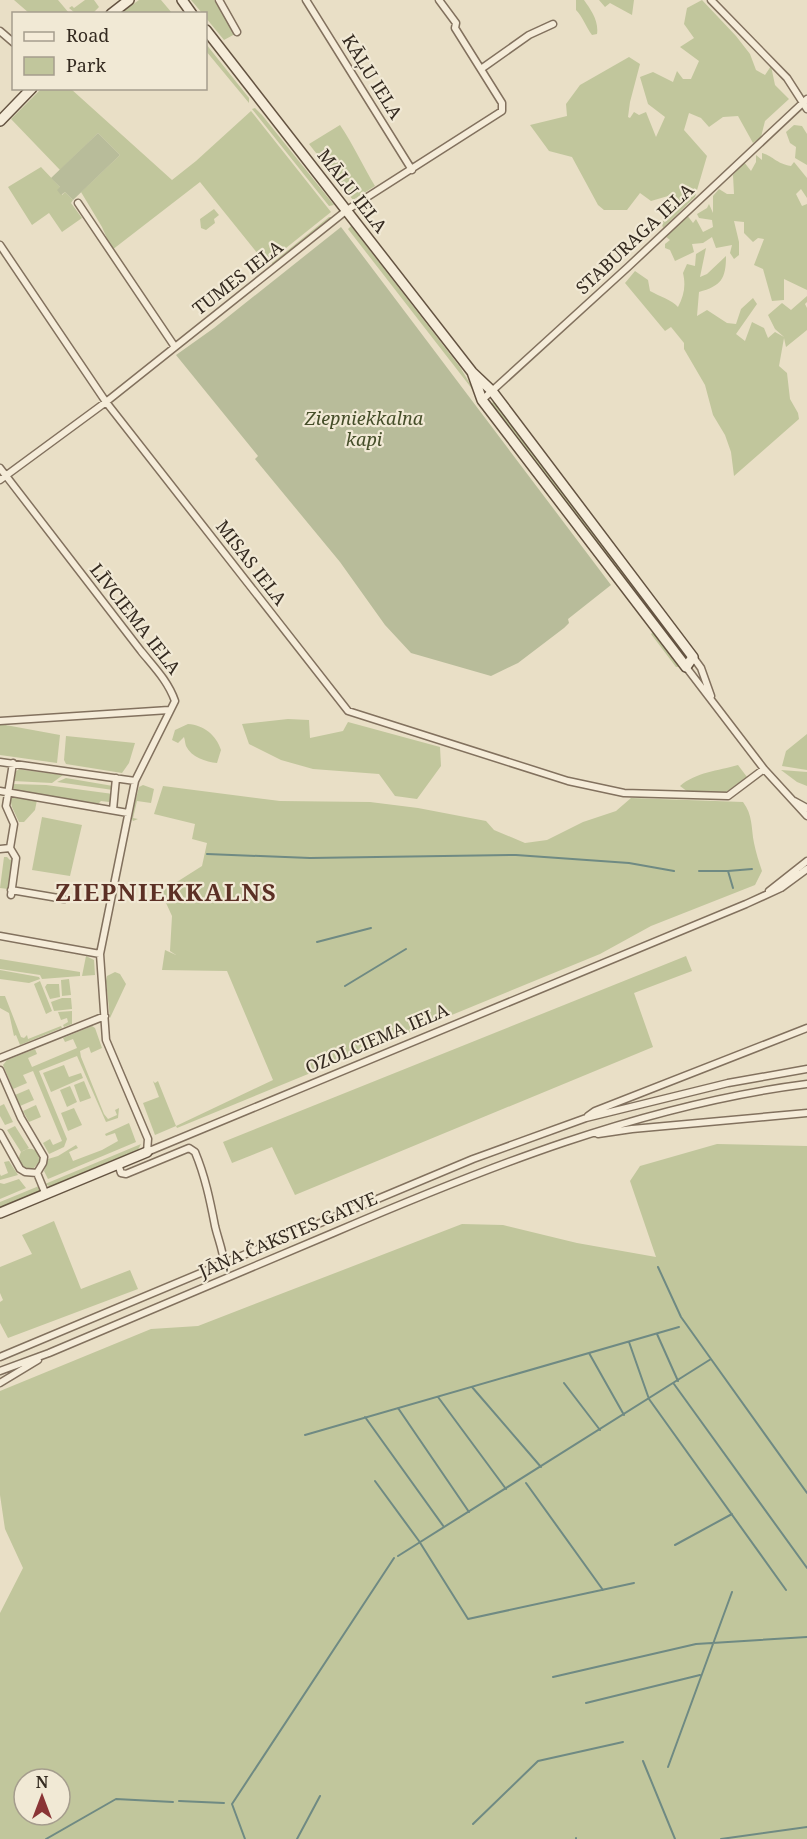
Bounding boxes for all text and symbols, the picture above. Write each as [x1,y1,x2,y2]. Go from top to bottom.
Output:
legend [12,12,207,90]
text: Road [66,23,109,47]
street label: KĀĻU IELA [337,29,409,124]
text: Park [66,53,106,77]
street label: MĀLU IELA [313,144,393,237]
street label: STABURAGA IELA [570,177,699,299]
street label: TUMES IELA [187,234,288,320]
park label: Ziepniekkalna kapi [304,406,424,451]
street label: MISAS IELA [211,515,293,610]
street label: LĪVCIEMA IELA [85,558,187,679]
district label: ZIEPNIEKKALNS [55,875,277,908]
street label: OZOLCIEMA IELA [301,997,452,1079]
street label: JĀŅA ČAKSTES GATVE [194,1186,380,1283]
north arrow [12,1767,72,1827]
text: N [36,1771,49,1793]

